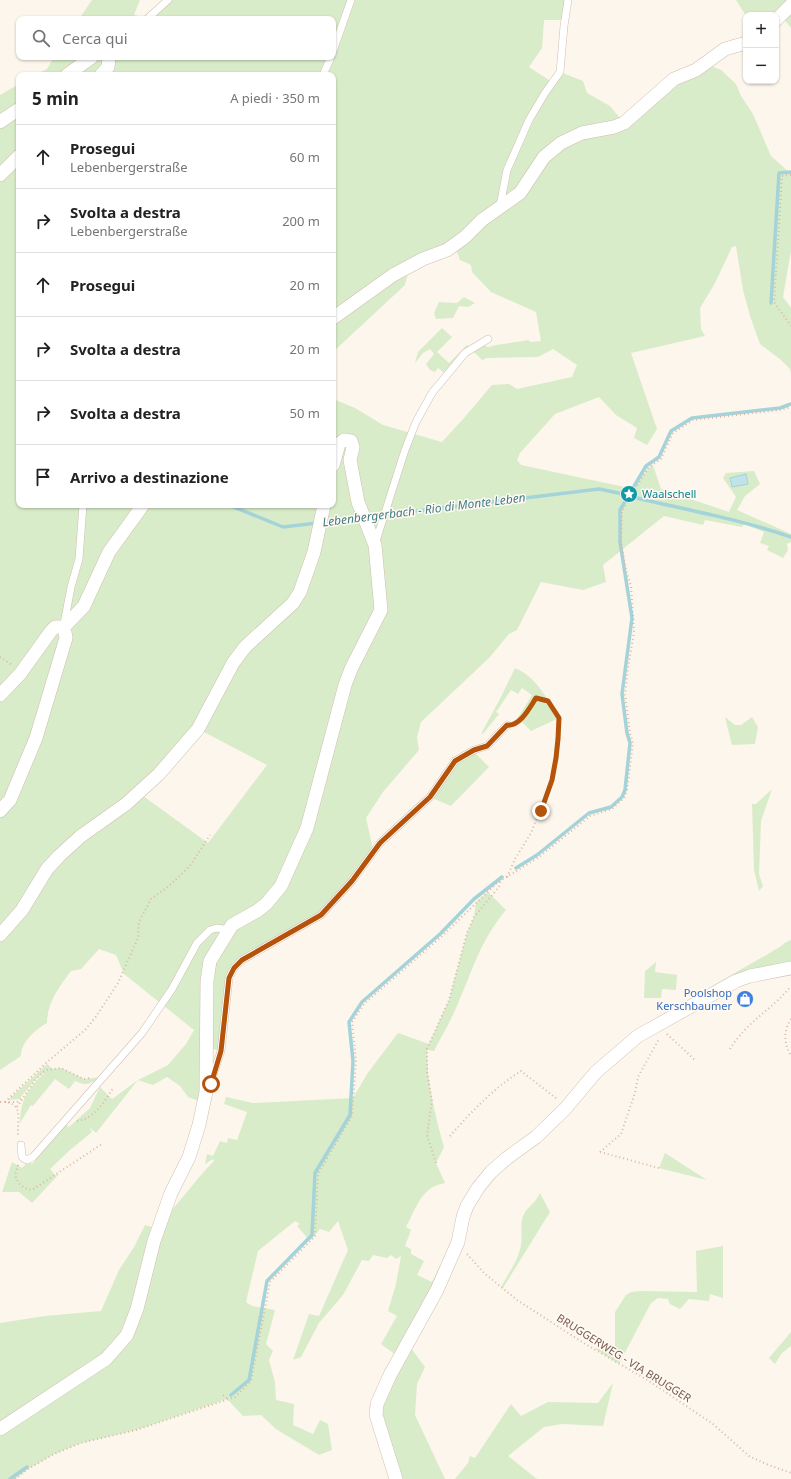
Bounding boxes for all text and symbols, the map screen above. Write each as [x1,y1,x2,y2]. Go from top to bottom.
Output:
map controls [743,12,779,84]
button: + [743,12,779,48]
search box [16,16,336,60]
icon: search [30,27,52,49]
text: Cerca qui [62,28,128,48]
button: − [743,48,779,84]
text: 5 min [32,87,79,110]
text: A piedi · 350 m [230,89,320,107]
text: Prosegui [70,138,135,158]
icon: ahead [32,146,54,168]
text: 60 m [290,148,320,166]
text: Lebenbergerstraße [70,158,188,176]
text: Svolta a destra [70,202,181,222]
icon: right [32,210,54,232]
text: 200 m [282,212,320,230]
text: Lebenbergerstraße [70,222,188,240]
icon: ahead [32,274,54,296]
text: Prosegui [70,275,135,295]
text: 20 m [290,276,320,294]
icon: right [32,338,54,360]
text: Svolta a destra [70,339,181,359]
text: 20 m [290,340,320,358]
icon: right [32,402,54,424]
text: Svolta a destra [70,403,181,423]
text: 50 m [290,404,320,422]
icon: arrive [32,466,54,488]
text: Arrivo a destinazione [70,467,229,487]
place icon: Waalschell [619,484,639,504]
place label: Waalschell [642,486,696,501]
water label: Lebenbergerbach - Rio di Monte Leben [321,489,527,530]
route end [532,802,550,820]
place label: Poolshop Kerschbaumer [656,985,732,1013]
shop icon: Poolshop Kerschbaumer [735,989,755,1009]
route start [202,1075,220,1093]
street label: BRUGGERWEG - VIA BRUGGER [554,1310,694,1405]

